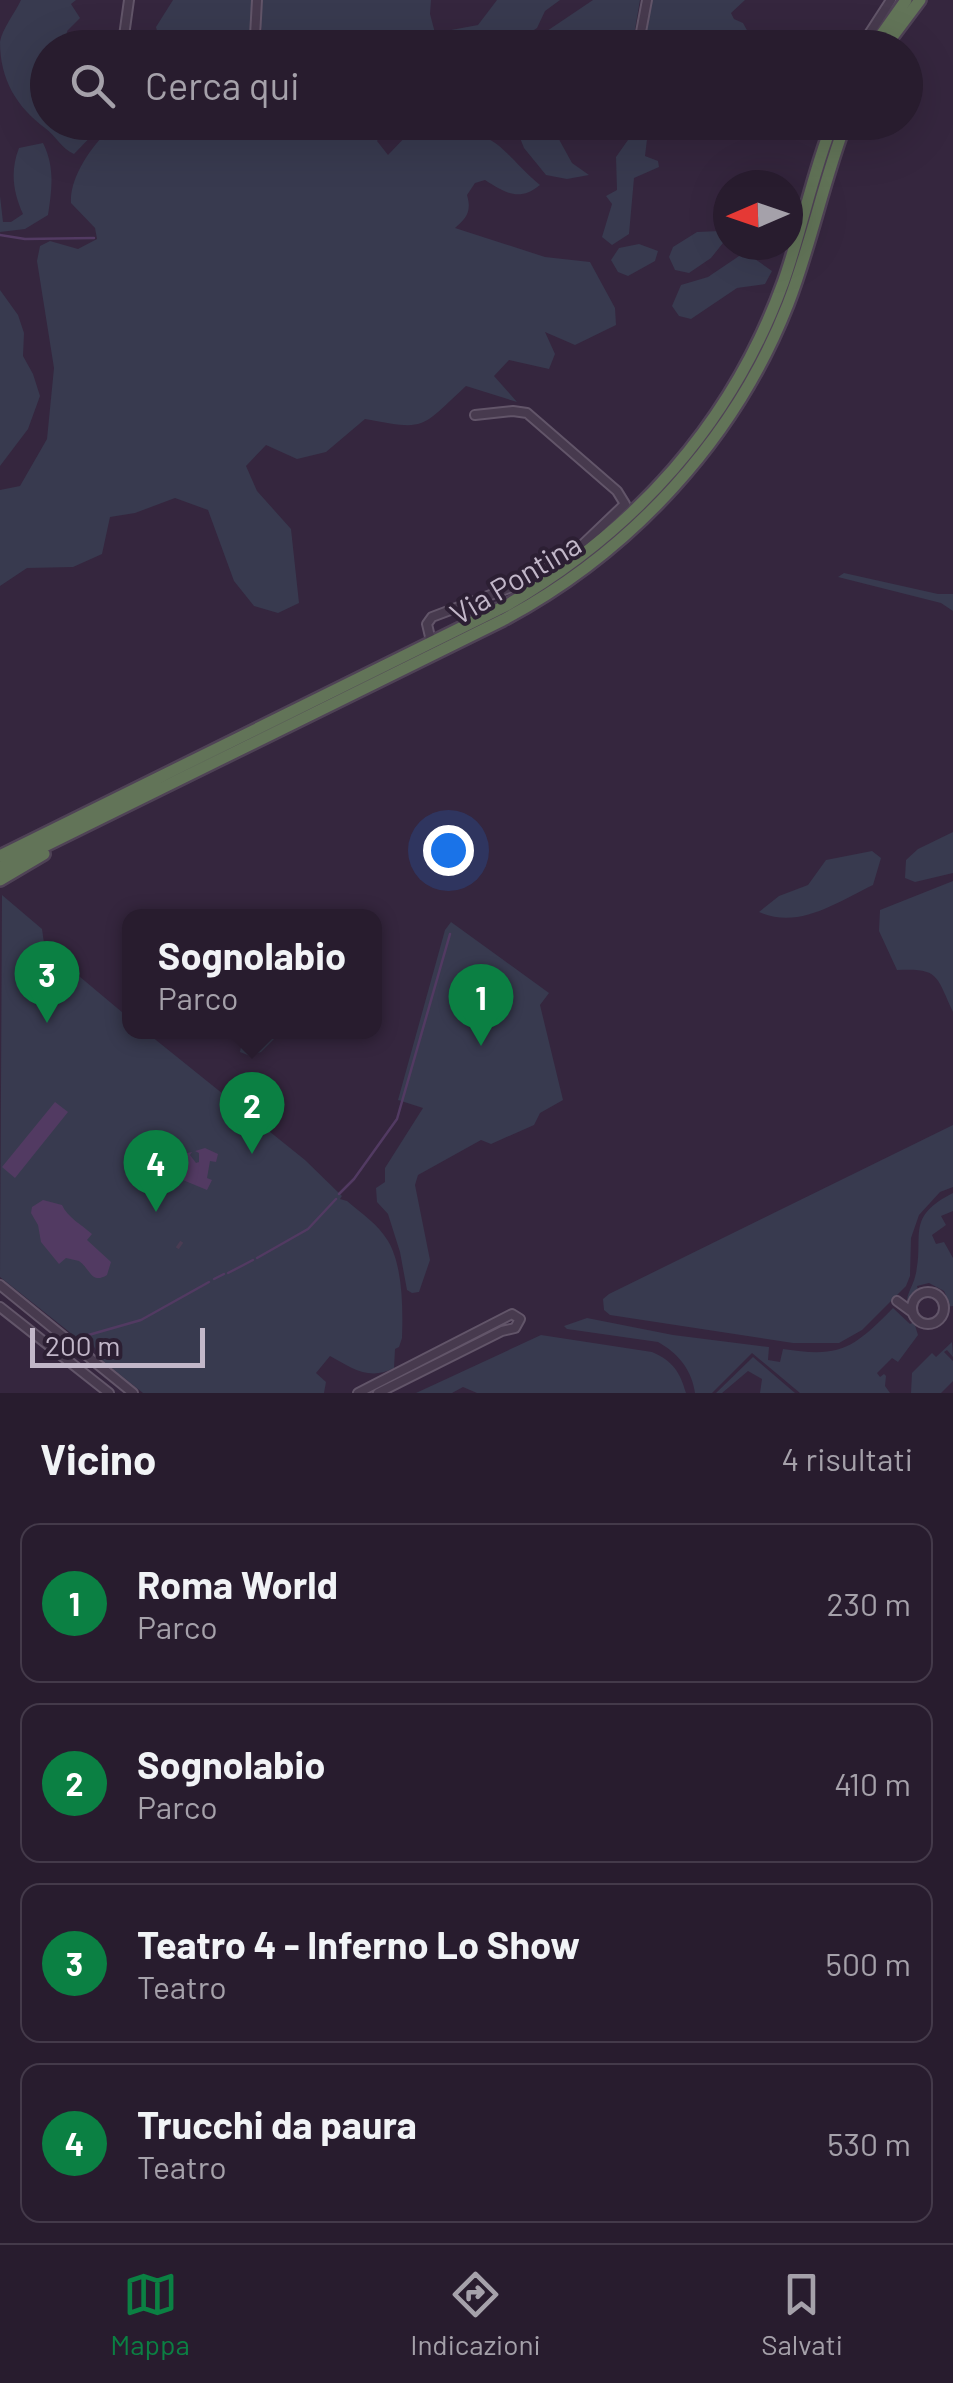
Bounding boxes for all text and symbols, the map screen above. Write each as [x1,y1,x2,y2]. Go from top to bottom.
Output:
search box [30,30,923,140]
icon: search [65,58,120,113]
text: Cerca qui [145,62,300,108]
north arrow [713,170,803,260]
street label: Via Pontina [443,525,587,631]
your location [423,825,474,876]
popup [122,909,382,1039]
text: Sognolabio [158,932,346,978]
pin: 3 [15,940,80,1023]
pin: 1 [448,964,514,1046]
text: Parco [158,978,238,1016]
pin: 2 [220,1072,284,1154]
pin: 4 [124,1130,188,1212]
scale bar [30,1323,205,1368]
text: 200 m [45,1328,120,1362]
text: Vicino [40,1433,156,1483]
text: 4 risultati [782,1439,913,1477]
text: Roma World [137,1561,338,1607]
text: 1 [69,1584,80,1622]
text: 230 m [827,1584,911,1622]
text: Parco [137,1607,218,1645]
text: Sognolabio [137,1741,325,1787]
text: 2 [66,1764,83,1802]
text: 410 m [834,1764,911,1802]
text: Parco [137,1787,218,1825]
text: Teatro 4 - Inferno Lo Show [137,1921,580,1967]
text: 3 [66,1944,83,1982]
text: 500 m [826,1944,911,1982]
text: Teatro [137,1967,227,2005]
text: Trucchi da paura [137,2101,417,2147]
text: 4 [65,2124,84,2162]
text: 530 m [827,2124,911,2162]
text: Teatro [137,2147,227,2185]
tab: Mappa [110,2267,190,2361]
tab: Indicazioni [410,2267,541,2361]
tab: Salvati [761,2267,843,2361]

